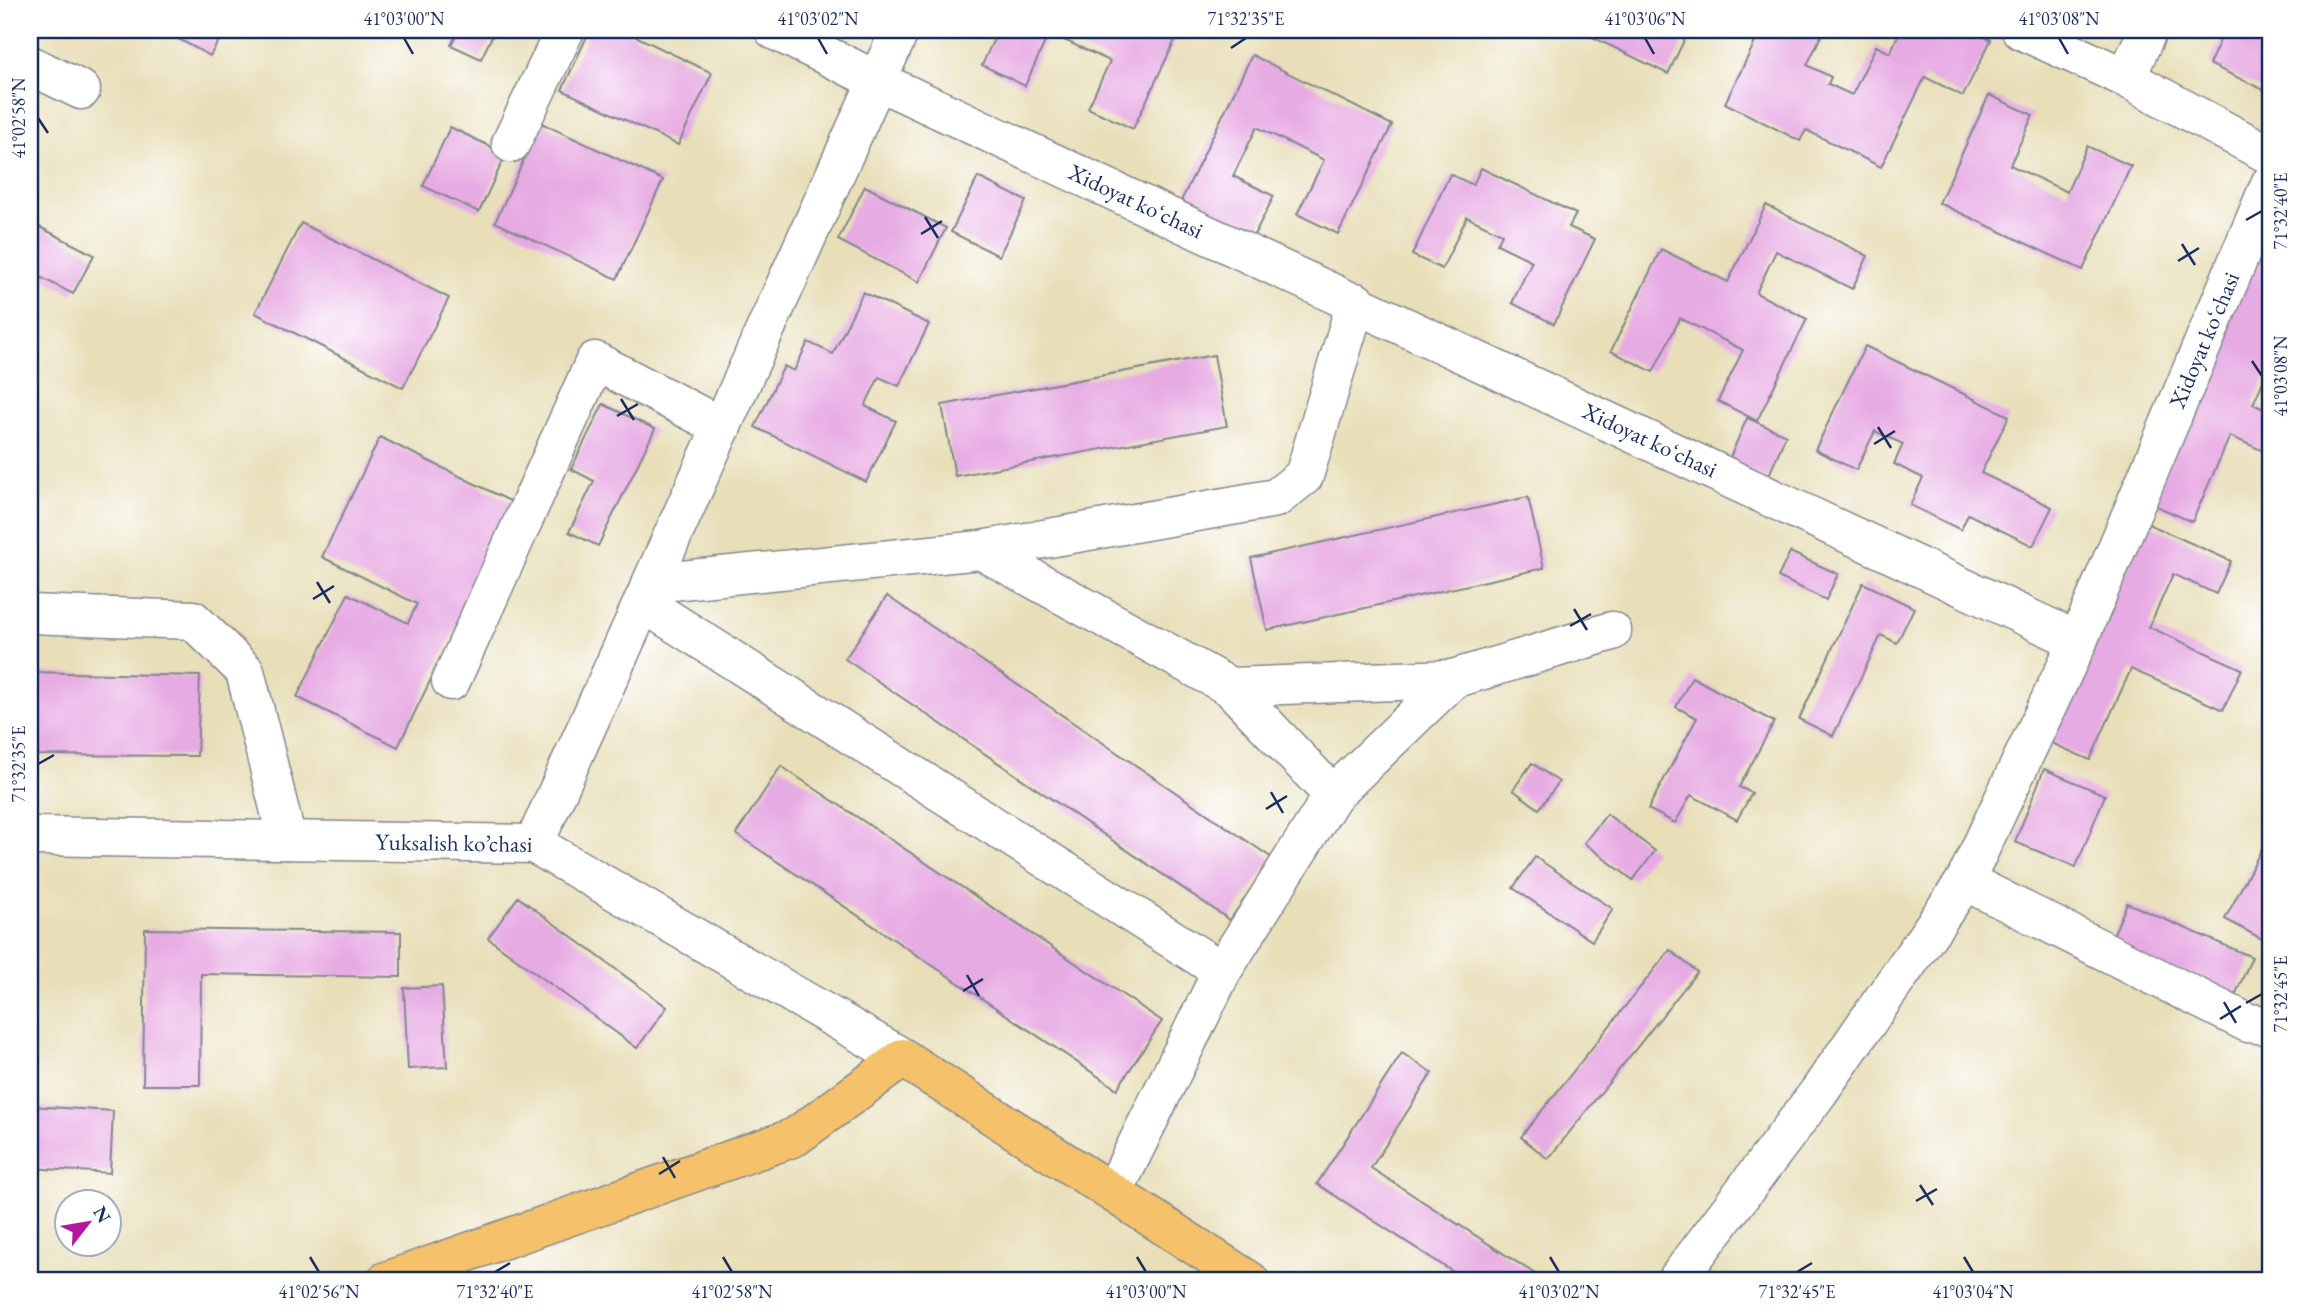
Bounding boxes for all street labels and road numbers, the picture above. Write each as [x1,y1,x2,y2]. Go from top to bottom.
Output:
street label: Xidoyat koʻchasi [1063,156,1209,245]
street label: Xidoyat koʻchasi [2161,267,2246,414]
street label: Xidoyat koʻchasi [1577,395,1723,484]
street label: Yuksalish ko’chasi [375,826,533,859]

